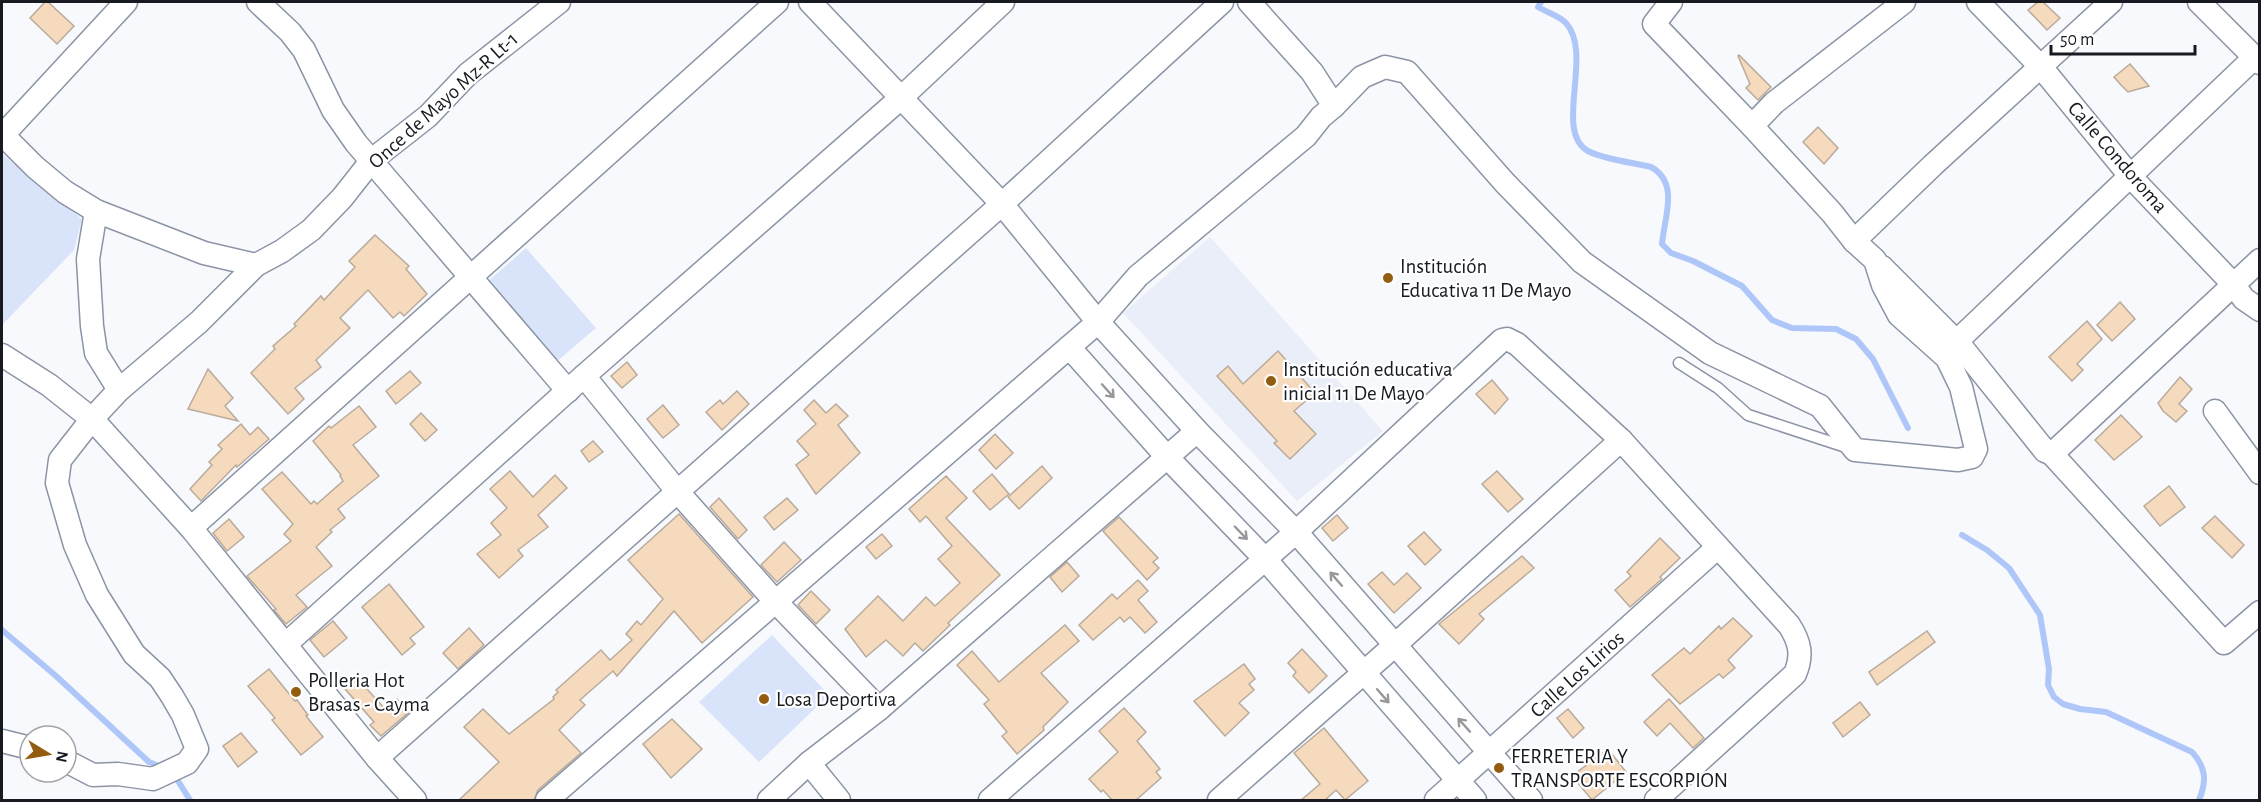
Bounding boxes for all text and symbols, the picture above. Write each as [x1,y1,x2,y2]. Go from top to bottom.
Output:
scale bar [2051,18,2195,56]
street label: Once de Mayo Mz-R Lt-1 [365,28,522,173]
text: 50 m [2060,31,2094,49]
street label: Calle Condoroma [2064,98,2172,217]
place label: Institución Educativa 11 De Mayo [1400,256,1572,301]
marker: Institución Educativa 11 De Mayo [1381,271,1395,285]
place label: Institución educativa inicial 11 De Mayo [1283,359,1453,404]
marker: Institución educativa inicial 11 De Mayo [1264,374,1278,388]
one-way arrow [1101,383,1115,398]
one-way arrow [1233,526,1248,541]
one-way arrow [1329,572,1343,587]
street label: Calle Los Lirios [1526,627,1628,722]
place label: Polleria Hot Brasas - Cayma [308,670,430,715]
marker: Polleria Hot Brasas - Cayma [289,685,303,699]
one-way arrow [1376,688,1390,703]
place label: Losa Deportiva [776,689,897,710]
marker: Losa Deportiva [757,692,771,706]
one-way arrow [1457,718,1471,733]
north arrow [18,724,78,784]
place label: FERRETERIA Y TRANSPORTE ESCORPION [1511,746,1728,791]
text: N [53,750,71,764]
marker: FERRETERIA Y TRANSPORTE ESCORPION [1492,761,1506,775]

